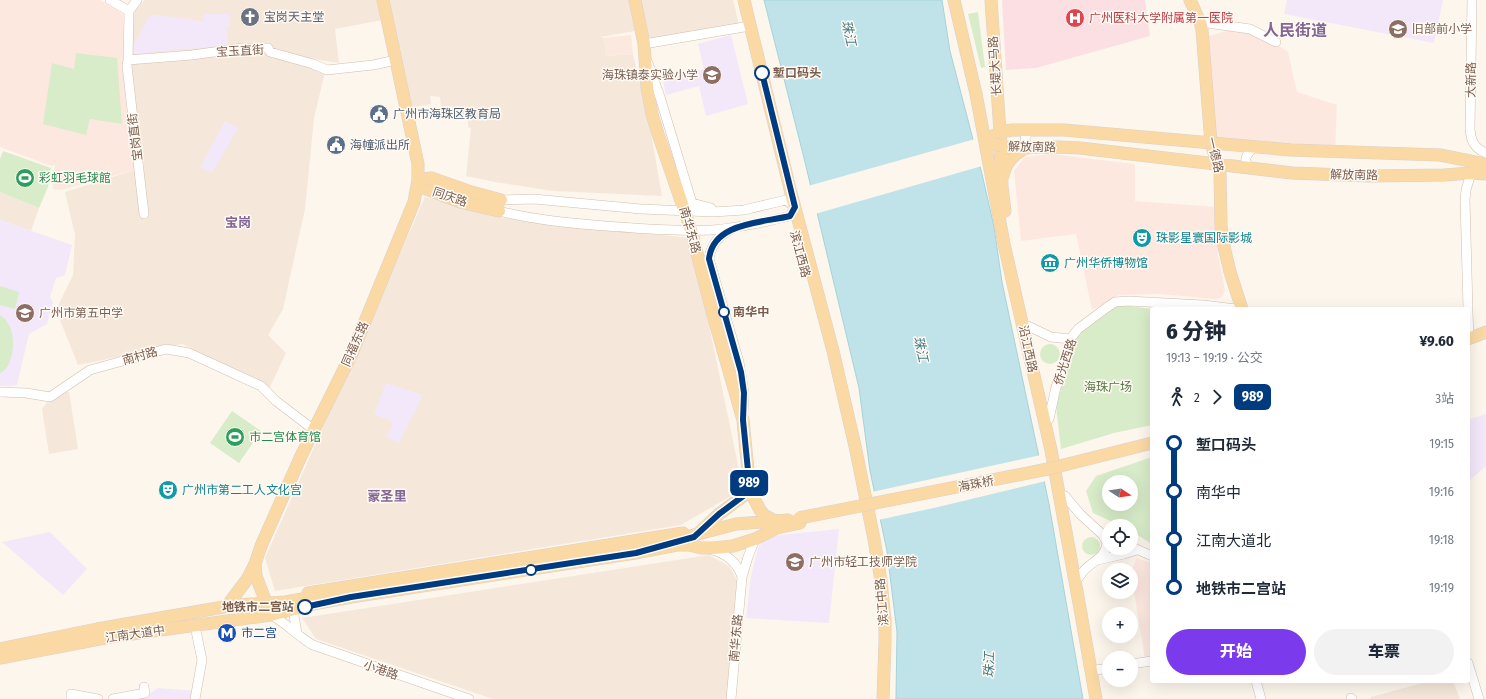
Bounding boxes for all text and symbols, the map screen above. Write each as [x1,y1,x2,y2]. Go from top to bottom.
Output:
church icon: 宝岗天主堂 [239,6,261,28]
hospital icon: 广州医科大学附属第一医院 [1064,7,1086,29]
place label: 宝岗天主堂 [264,10,324,24]
place label: 广州医科大学附属第一医院 [1089,11,1233,25]
school or university icon: 旧部前小学 [1387,18,1409,40]
water label: 珠江 [839,19,860,49]
district label: 人民街道 [1263,21,1327,40]
place label: 旧部前小学 [1412,22,1472,36]
street label: 长堤大马路 [986,36,1004,96]
street label: 宝玉直街 [216,43,264,59]
street label: 大新路 [1464,62,1478,98]
school or university icon: 海珠镇泰实验小学 [701,64,723,86]
marker: 堑口码头 [754,65,770,81]
place label: 堑口码头 [773,66,821,80]
place label: 海珠镇泰实验小学 [602,68,698,82]
public building icon: 广州市海珠区教育局 [368,103,390,125]
place label: 广州市海珠区教育局 [393,107,501,121]
street label: 宝岗直街 [125,112,145,162]
public building icon: 海幢派出所 [325,134,347,156]
street label: 一德路 [1204,136,1226,174]
place label: 海幢派出所 [350,138,410,152]
street label: 解放南路 [1008,140,1056,154]
sports icon: 彩虹羽毛球館 [14,167,36,189]
street label: 解放南路 [1330,168,1378,182]
place label: 彩虹羽毛球館 [39,171,111,185]
street label: 同庆路 [431,185,469,209]
street label: 南华东路 [677,205,703,255]
district label: 宝岗 [225,215,251,230]
theatre icon: 珠影星寰国际影城 [1131,227,1153,249]
street label: 滨江西路 [787,229,813,279]
place label: 珠影星寰国际影城 [1156,231,1252,245]
museum icon: 广州华侨博物馆 [1039,252,1061,274]
place label: 广州华侨博物馆 [1064,256,1148,270]
school or university icon: 广州市第五中学 [14,302,36,324]
place label: 南华中 [733,305,769,319]
place label: 广州市第五中学 [39,306,123,320]
marker: 南华中 [718,306,730,318]
text: 6 分钟 [1166,318,1226,345]
street label: 同福东路 [339,319,371,369]
street label: 沿江西路 [1016,324,1040,374]
text: ¥9.60 [1419,332,1454,350]
water label: 珠江 [911,335,932,365]
street label: 侨光西路 [1051,337,1079,387]
street label: 南村路 [121,344,159,368]
text: 19:13 – 19:19 · 公交 [1166,350,1263,365]
park label: 海珠广场 [1084,380,1132,394]
icon: walk [1166,386,1188,408]
icon: forward [1206,386,1228,408]
text: 989 [1242,388,1263,405]
text: 2 [1194,390,1200,405]
text: 3站 [1435,391,1454,406]
sports icon: 市二宫体育馆 [224,426,246,448]
place label: 市二宫体育馆 [249,430,321,444]
text: 堑口码头 [1196,436,1256,454]
text: 19:15 [1429,436,1454,451]
line badge: 989 [726,470,772,496]
text: 989 [738,474,760,491]
street label: 海珠桥 [957,474,995,494]
north arrow [1102,475,1138,511]
map controls [1102,475,1138,687]
theatre icon: 广州市第二工人文化宫 [157,479,179,501]
place label: 广州市第二工人文化宫 [182,483,302,497]
text: 南华中 [1196,484,1241,502]
text: 19:16 [1429,484,1454,499]
district label: 蒙圣里 [367,489,407,504]
button: locate [1102,519,1138,555]
text: 江南大道北 [1196,532,1271,550]
text: 19:18 [1429,532,1454,547]
school or university icon: 广州市轻工技师学院 [784,551,806,573]
place label: 广州市轻工技师学院 [809,555,917,569]
button: layers [1102,563,1138,599]
unlabelled marker [525,564,537,576]
street label: 滨江中路 [873,577,891,627]
text: 地铁市二宫站 [1196,580,1286,598]
text: 19:19 [1429,580,1454,595]
marker: 地铁市二宫站 [297,599,313,615]
place label: 地铁市二宫站 [222,600,294,614]
button: + [1102,607,1138,643]
street label: 南华东路 [727,613,745,663]
metro station icon: 市二宫 [216,622,238,644]
street label: 江南大道中 [104,623,166,645]
place label: 市二宫 [241,626,277,640]
button: 开始 [1166,629,1306,675]
button: 车票 [1314,629,1454,675]
water label: 珠江 [981,650,997,678]
button: − [1102,651,1138,687]
street label: 小港路 [362,658,400,682]

